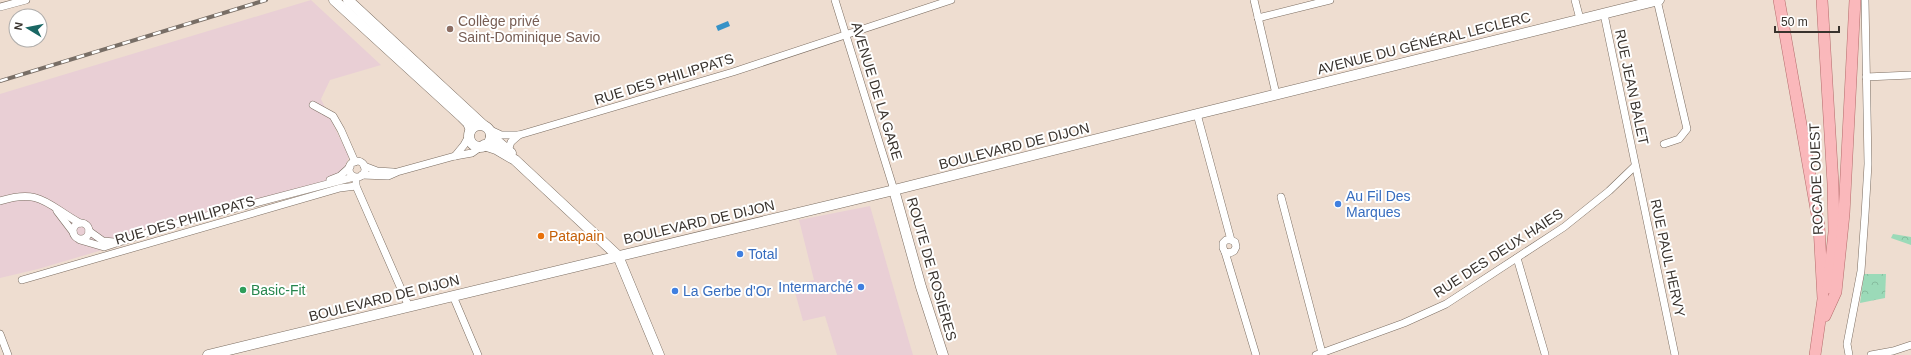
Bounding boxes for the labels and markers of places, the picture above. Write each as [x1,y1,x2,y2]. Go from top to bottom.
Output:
place label: Collège privé Saint-Dominique Savio [458,13,601,45]
marker: Collège privé Saint-Dominique Savio [445,24,455,34]
place label: Au Fil Des Marques [1346,188,1411,220]
marker: Au Fil Des Marques [1333,199,1343,209]
place label: Patapain [549,228,604,244]
marker: Patapain [536,231,546,241]
place label: Total [748,246,778,262]
marker: Total [735,249,745,259]
place label: Intermarché [778,279,853,295]
place label: Basic-Fit [251,282,306,298]
marker: Intermarché [856,282,866,292]
place label: La Gerbe d'Or [683,283,772,299]
marker: Basic-Fit [238,285,248,295]
marker: La Gerbe d'Or [670,286,680,296]

